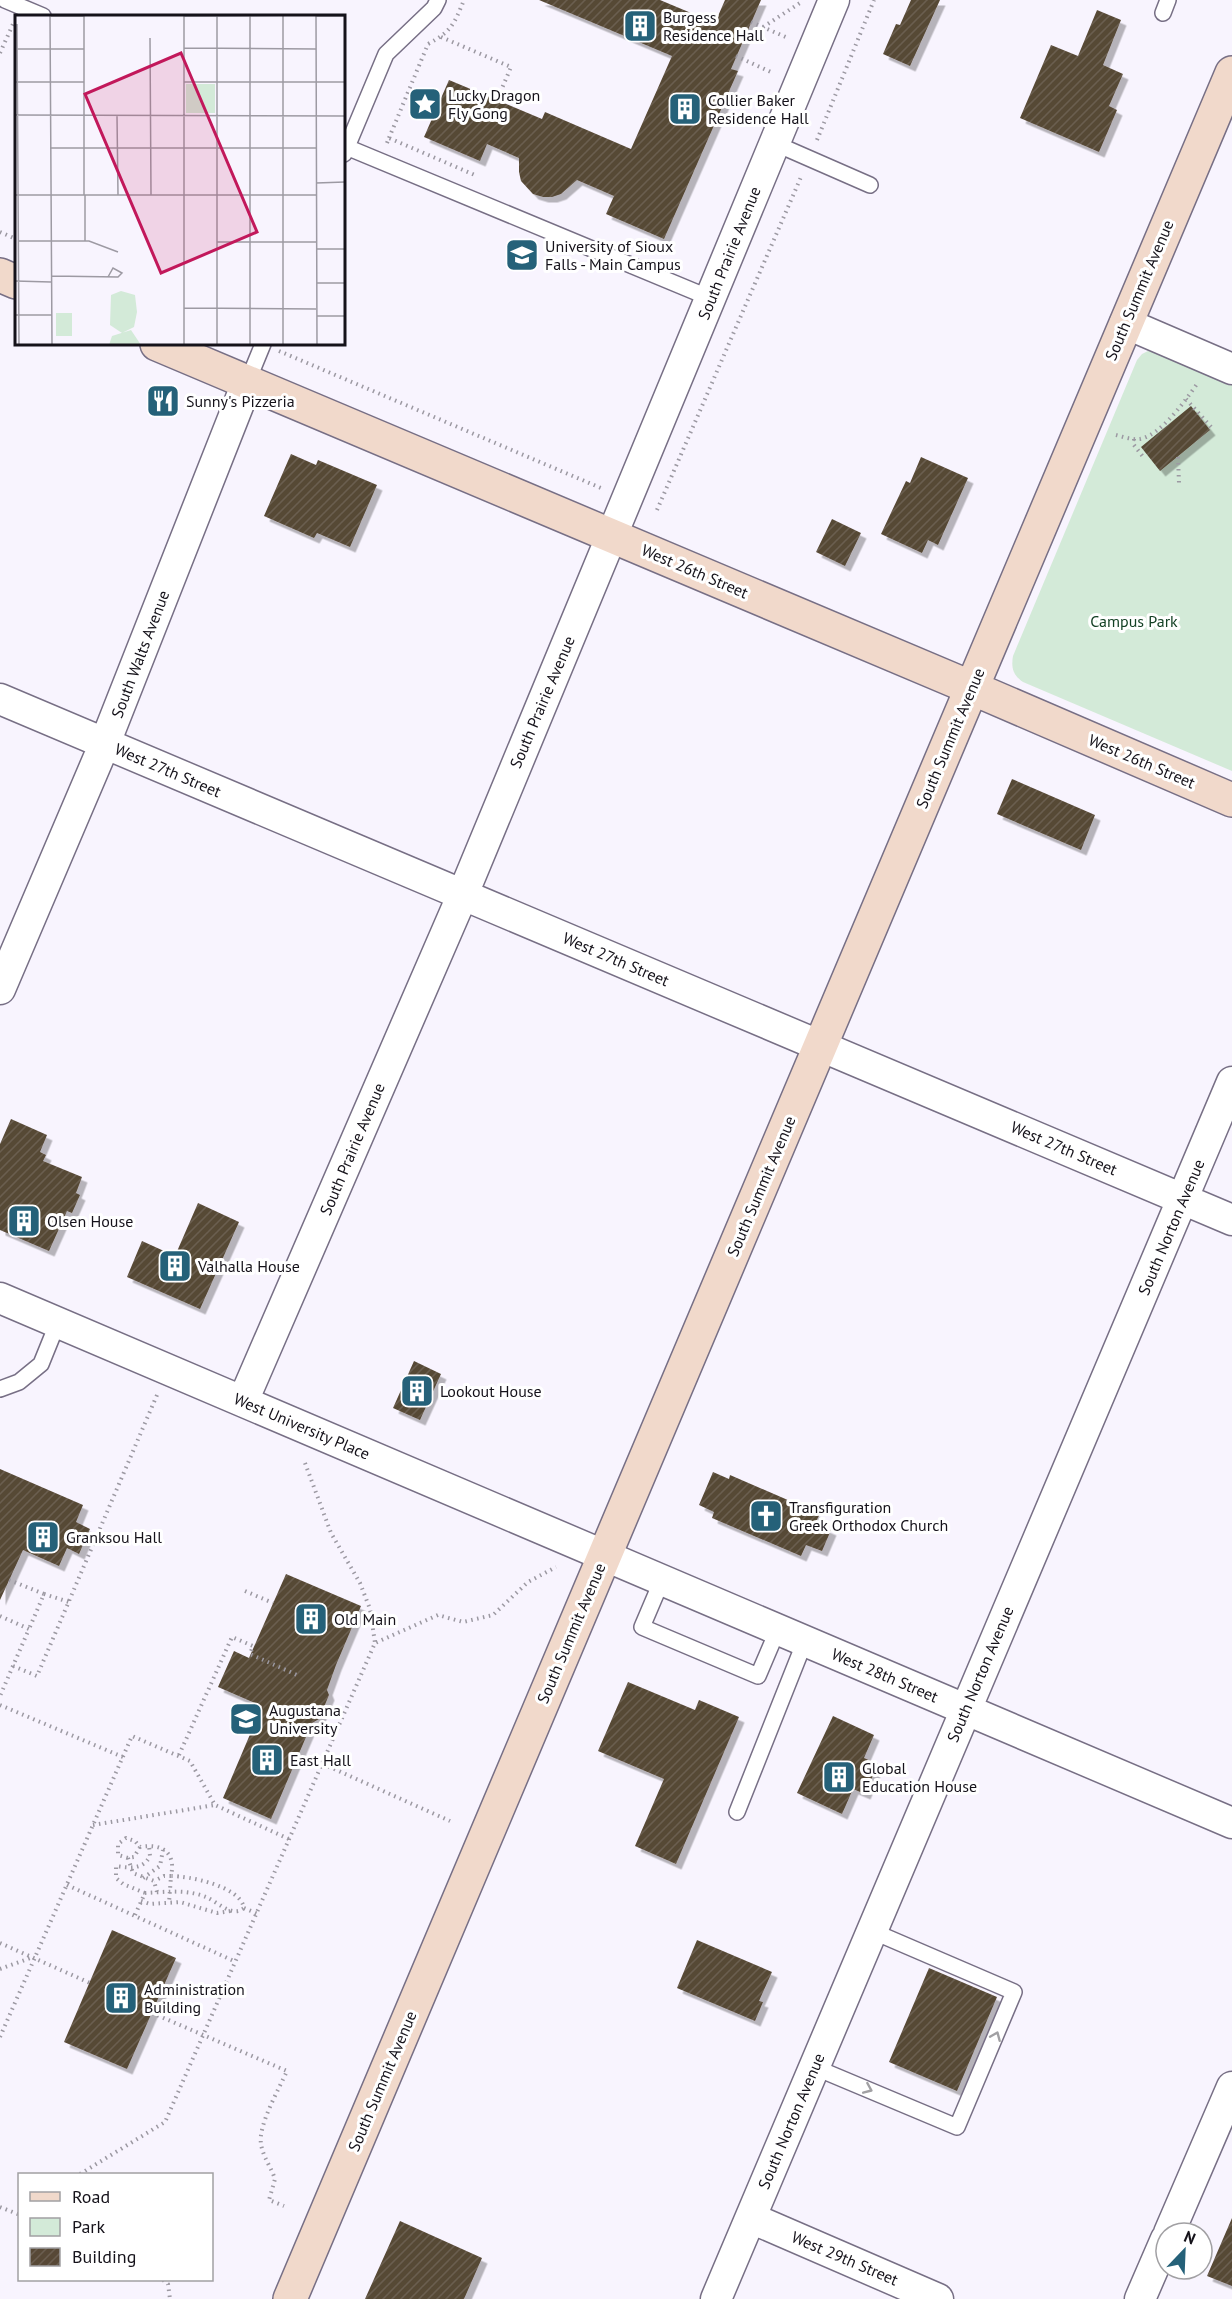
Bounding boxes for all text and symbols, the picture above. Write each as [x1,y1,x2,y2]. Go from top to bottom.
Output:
place label: Burgess Residence Hall [663,7,764,45]
building icon: Burgess Residence Hall [622,8,658,44]
inset map [15,15,345,345]
place label: Lucky Dragon Fly Gong [448,85,540,123]
place icon: Lucky Dragon Fly Gong [407,86,443,122]
place label: Collier Baker Residence Hall [708,90,809,128]
building icon: Collier Baker Residence Hall [667,91,703,127]
street label: South Prairie Avenue [693,184,765,322]
street label: South Summit Avenue [1100,217,1178,363]
place label: University of Sioux Falls - Main Campus [545,236,681,274]
school or university icon: University of Sioux Falls - Main Campus [504,237,540,273]
restaurant icon: Sunny's Pizzeria [145,383,181,419]
place label: Sunny's Pizzeria [186,391,295,411]
street label: West 26th Street [639,540,752,603]
street label: South Walts Avenue [106,587,174,721]
park label: Campus Park [1090,611,1178,631]
street label: South Prairie Avenue [505,633,579,771]
street label: South Summit Avenue [911,665,989,811]
street label: West 26th Street [1086,730,1199,793]
street label: West 27th Street [112,739,225,802]
street label: West 27th Street [560,928,673,991]
street label: South Prairie Avenue [315,1080,389,1218]
street label: South Summit Avenue [722,1113,800,1259]
street label: West 27th Street [1008,1117,1121,1180]
street label: South Norton Avenue [1133,1156,1209,1298]
building icon: Olsen House [6,1203,42,1239]
place label: Olsen House [47,1211,133,1231]
building icon: Valhalla House [157,1248,193,1284]
place label: Valhalla House [197,1256,300,1276]
building icon: Lookout House [399,1373,435,1409]
place label: Lookout House [440,1381,542,1401]
street label: West University Place [231,1388,373,1464]
place label: Transfiguration Greek Orthodox Church [789,1497,948,1535]
church icon: Transfiguration Greek Orthodox Church [748,1498,784,1534]
building icon: Granksou Hall [25,1519,61,1555]
place label: Granksou Hall [66,1527,162,1547]
street label: South Summit Avenue [532,1560,610,1706]
building icon: Old Main [293,1601,329,1637]
street label: South Norton Avenue [942,1603,1018,1745]
place label: Old Main [334,1609,396,1629]
street label: West 28th Street [829,1644,942,1707]
place label: Augustana University [269,1700,341,1738]
school or university icon: Augustana University [228,1701,264,1737]
building icon: East Hall [249,1742,285,1778]
place label: East Hall [290,1750,351,1770]
place label: Global Education House [862,1758,977,1796]
building icon: Global Education House [821,1759,857,1795]
place label: Administration Building [144,1979,245,2017]
building icon: Administration Building [103,1980,139,2016]
street label: South Summit Avenue [343,2008,421,2154]
one-way arrow [988,2031,1000,2042]
street label: South Norton Avenue [753,2050,829,2192]
one-way arrow [862,2082,873,2094]
legend [18,2173,213,2281]
text: Road [72,2185,110,2208]
text: Park [72,2215,105,2238]
north arrow [1154,2221,1214,2281]
text: N [1181,2226,1199,2248]
street label: West 29th Street [789,2227,902,2290]
text: Building [72,2245,136,2268]

